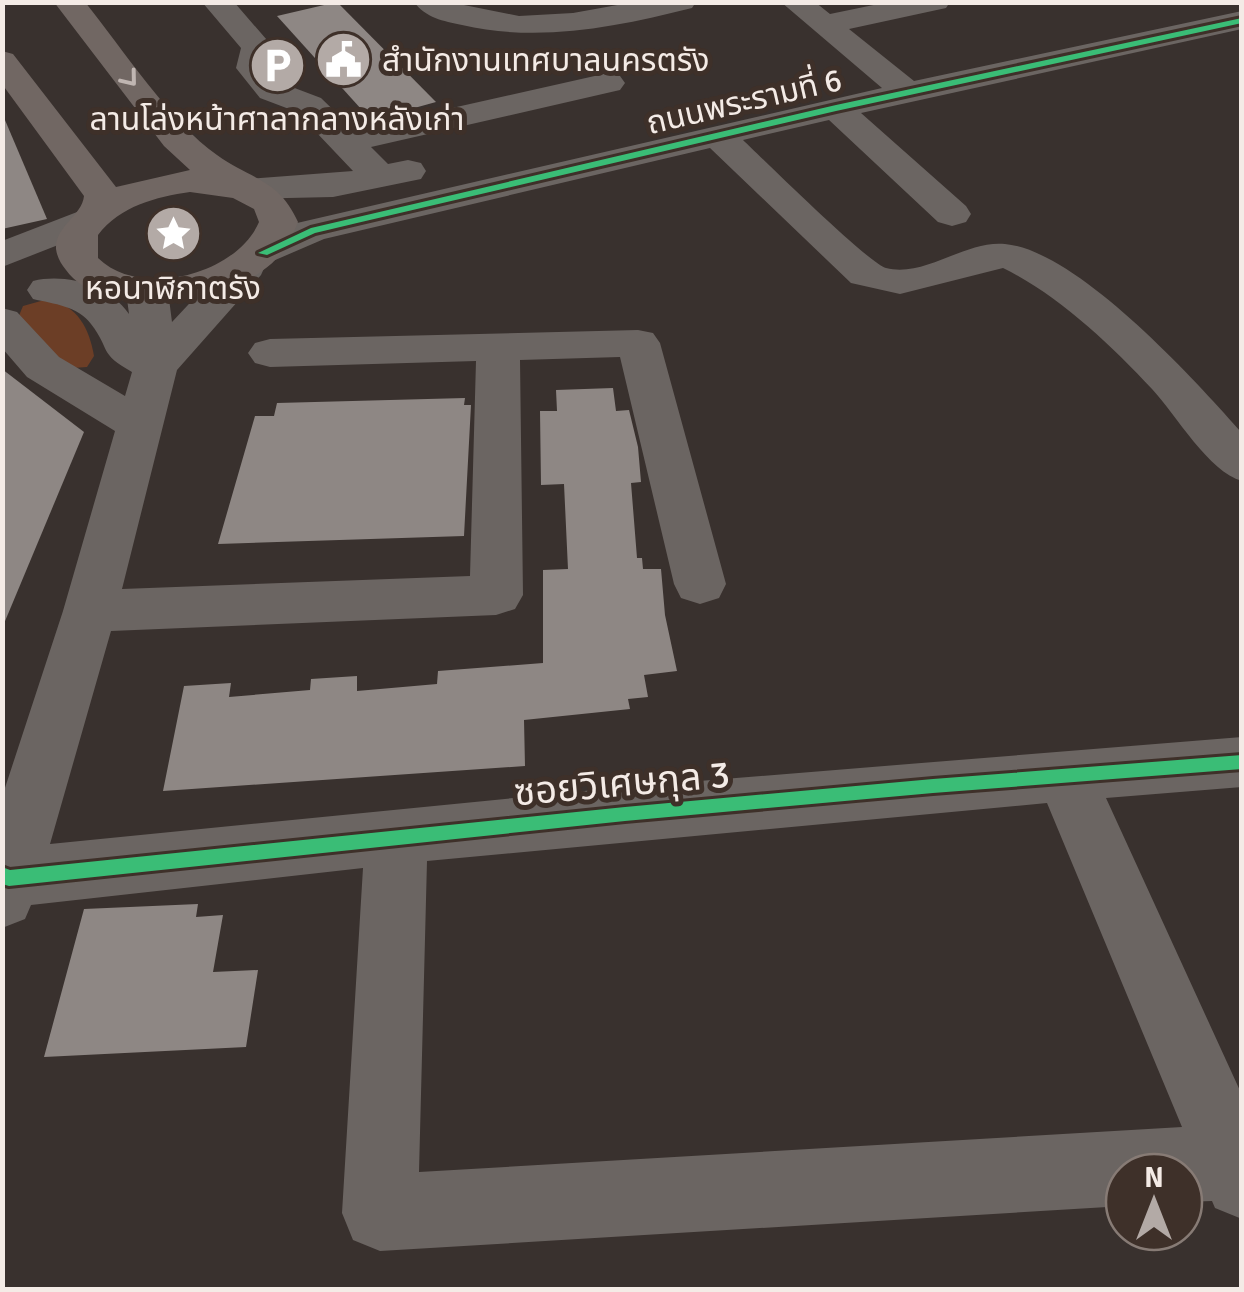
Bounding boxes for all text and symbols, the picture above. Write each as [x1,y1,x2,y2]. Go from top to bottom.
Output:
public building icon: สำนักงานเทศบาลนครตรัง [313,30,373,90]
parking icon: ลานโล่งหน้าศาลากลางหลังเก่า [247,35,307,95]
place label: สำนักงานเทศบาลนครตรัง [382,41,710,80]
street label: ถนนพระรามที่ 6 [642,57,846,143]
one-way arrow [118,67,136,85]
place label: ลานโล่งหน้าศาลากลางหลังเก่า [89,100,465,139]
place icon: หอนาฬิกาตรัง [143,204,203,264]
place label: หอนาฬิกาตรัง [85,269,261,308]
street label: ซอยวิเศษกุล 3 [512,751,732,816]
north arrow [1104,1152,1204,1252]
text: N [1144,1161,1164,1195]

